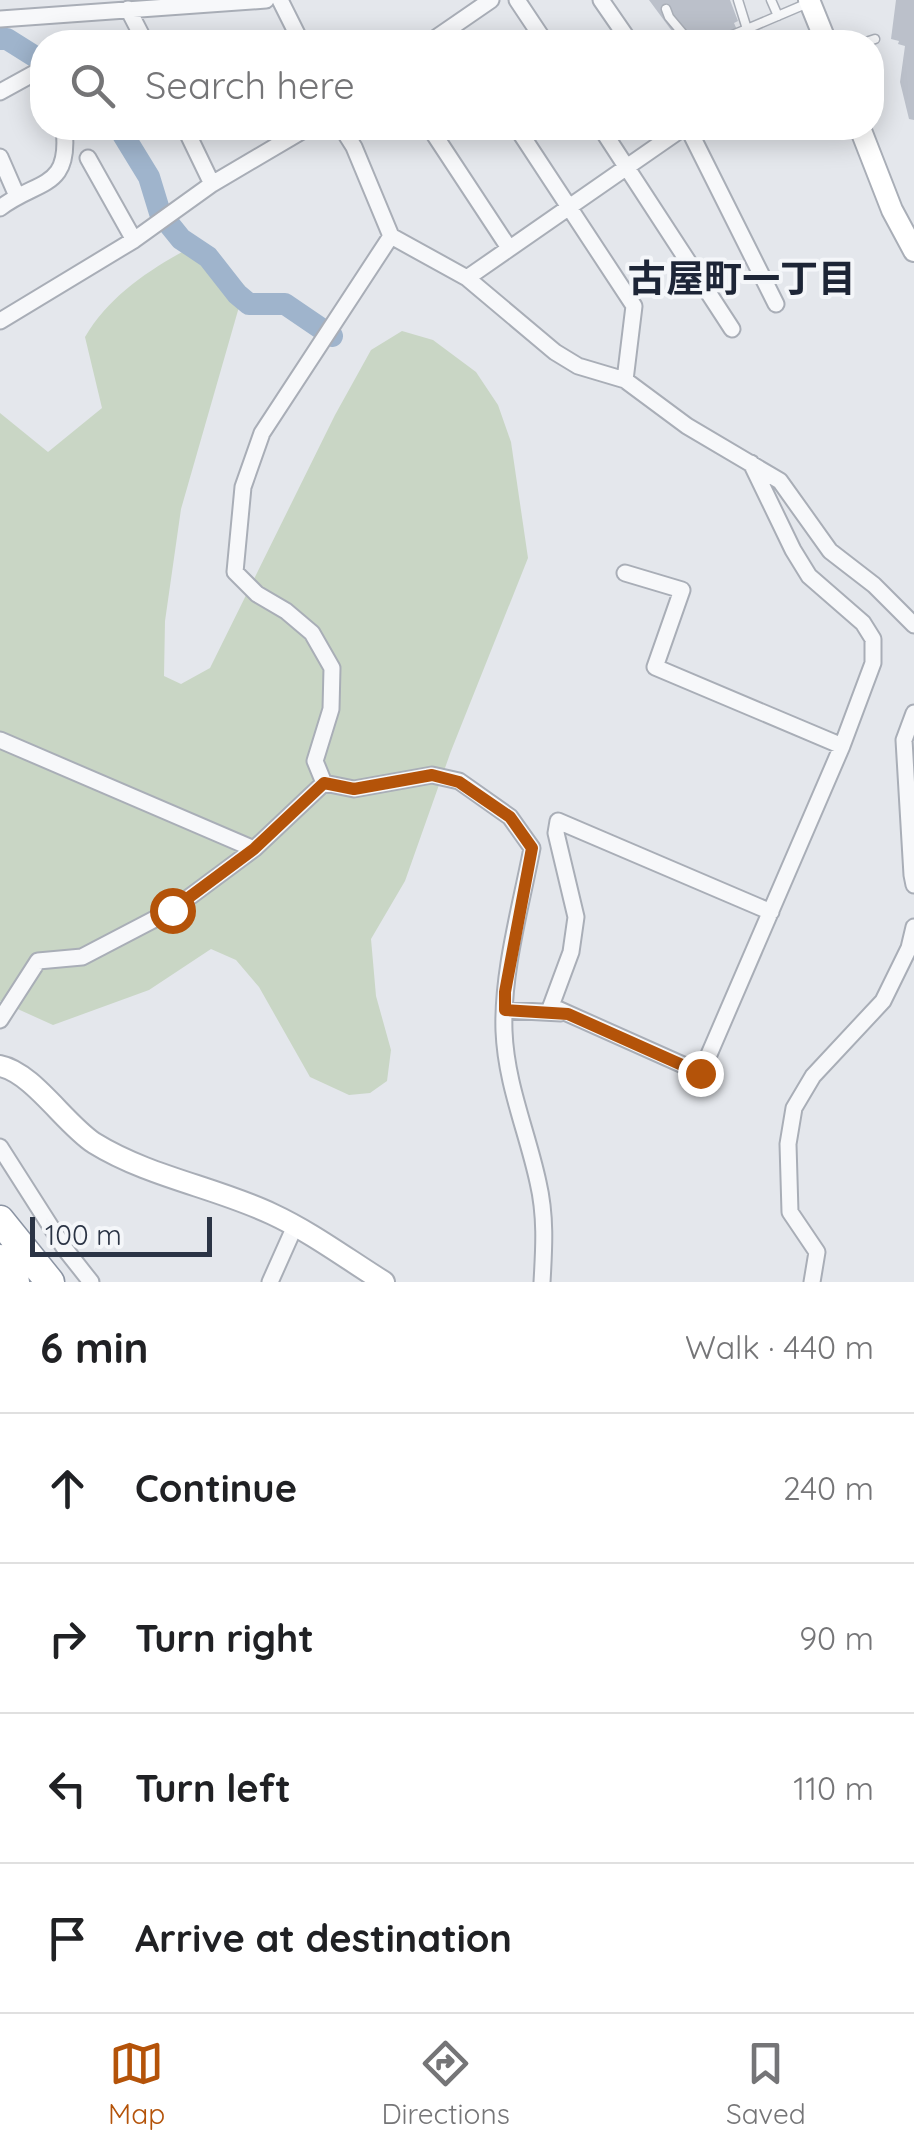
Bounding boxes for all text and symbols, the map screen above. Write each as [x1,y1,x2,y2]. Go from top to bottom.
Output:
search box [30,30,884,140]
icon: search [65,58,120,113]
text: Search here [145,61,355,109]
district label: 古屋町一丁目 [628,254,856,302]
route start [150,888,196,934]
route end [678,1051,724,1097]
scale bar [30,1212,212,1256]
text: 100 m [45,1217,122,1252]
text: 6 min [40,1321,149,1374]
text: Walk · 440 m [685,1327,874,1367]
icon: ahead [40,1461,95,1516]
text: Continue [135,1464,297,1512]
text: 240 m [783,1468,874,1508]
icon: right [40,1611,95,1666]
text: Turn right [135,1614,314,1662]
text: 90 m [799,1618,874,1658]
icon: left [40,1761,95,1816]
text: Turn left [135,1764,291,1812]
text: 110 m [793,1768,874,1808]
icon: arrive [40,1911,95,1966]
text: Arrive at destination [135,1914,512,1962]
tab: Map [108,2036,165,2131]
tab: Directions [381,2036,510,2131]
tab: Saved [726,2036,806,2131]

